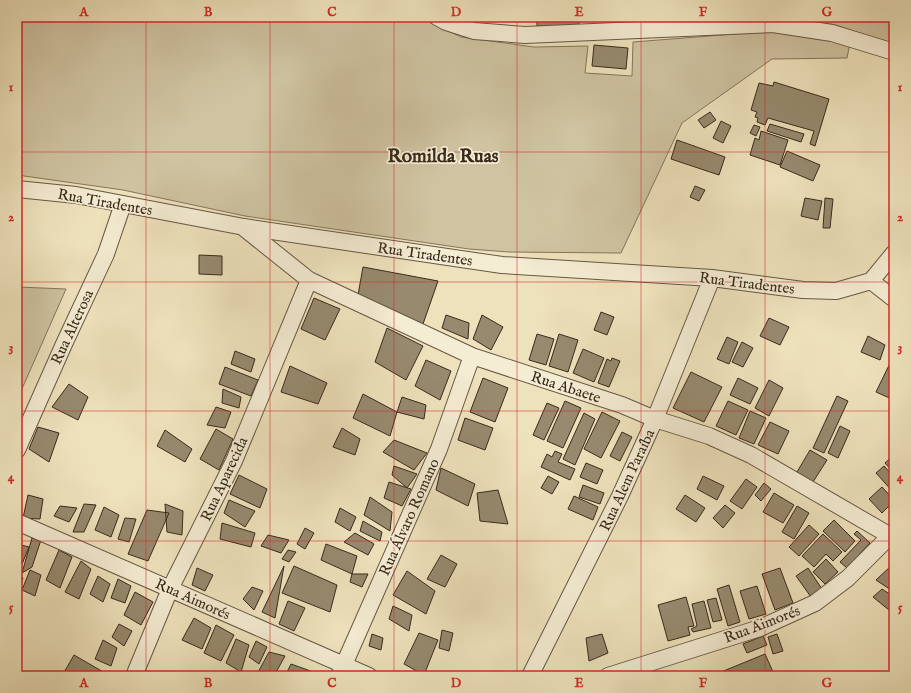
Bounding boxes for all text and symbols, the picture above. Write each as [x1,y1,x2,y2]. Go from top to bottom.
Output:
text: A [79,4,90,21]
text: B [204,4,213,21]
text: C [327,4,337,21]
text: D [451,4,462,21]
text: E [574,4,584,21]
text: F [699,4,708,21]
text: G [822,4,833,21]
text: 1 [9,79,14,96]
text: 1 [898,79,903,96]
district label: Romilda Ruas [387,145,499,169]
street label: Rua Tiradentes [56,185,154,220]
text: 2 [8,209,14,226]
text: 2 [897,209,903,226]
street label: Rua Tiradentes [376,238,474,271]
street label: Rua Tiradentes [698,268,796,299]
street label: Rua Alterosa [47,286,98,368]
text: 3 [9,339,14,356]
text: 3 [898,339,903,356]
street label: Rua Abaete [528,367,603,408]
street label: Rua Alem Paraíba [596,426,660,534]
street label: Rua Aparecida [197,434,252,524]
street label: Rua Álvaro Romano [375,456,444,579]
text: 4 [8,469,15,486]
text: 4 [897,469,904,486]
street label: Rua Aimorés [152,574,233,624]
text: 5 [9,599,14,616]
text: 5 [898,599,903,616]
street label: Rua Aimorés [721,601,803,648]
text: A [79,675,90,692]
text: B [204,675,213,692]
text: C [327,675,337,692]
text: D [451,675,462,692]
text: E [574,675,584,692]
text: F [699,675,708,692]
text: G [822,675,833,692]

